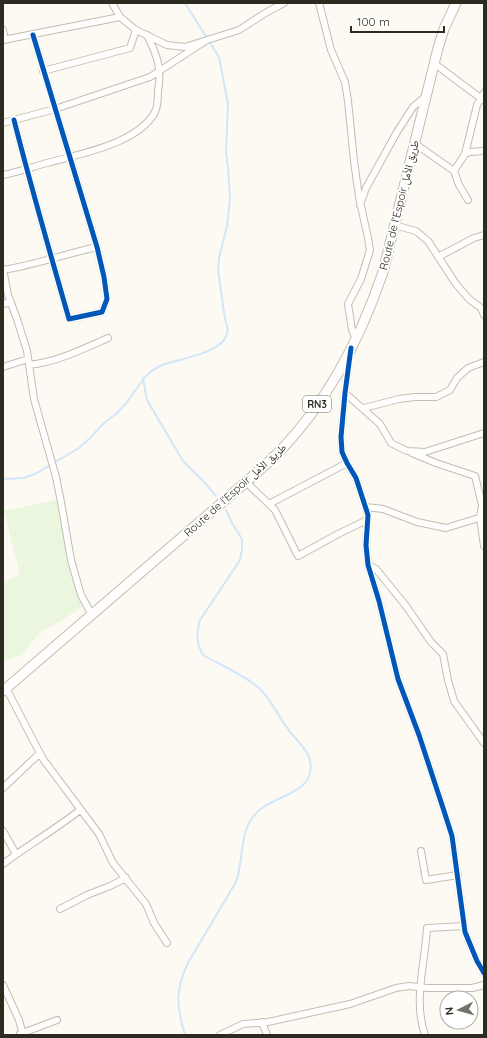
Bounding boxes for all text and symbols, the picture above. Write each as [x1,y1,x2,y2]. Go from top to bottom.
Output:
scale bar [351,8,444,34]
text: 100 m [357,14,390,29]
street label: Route de l’Espoir طريق الأمل [376,139,422,271]
road number: RN3 [303,396,331,412]
street label: Route de l’Espoir طريق الأمل [181,440,289,540]
north arrow [439,990,479,1030]
text: N [442,1006,456,1016]

